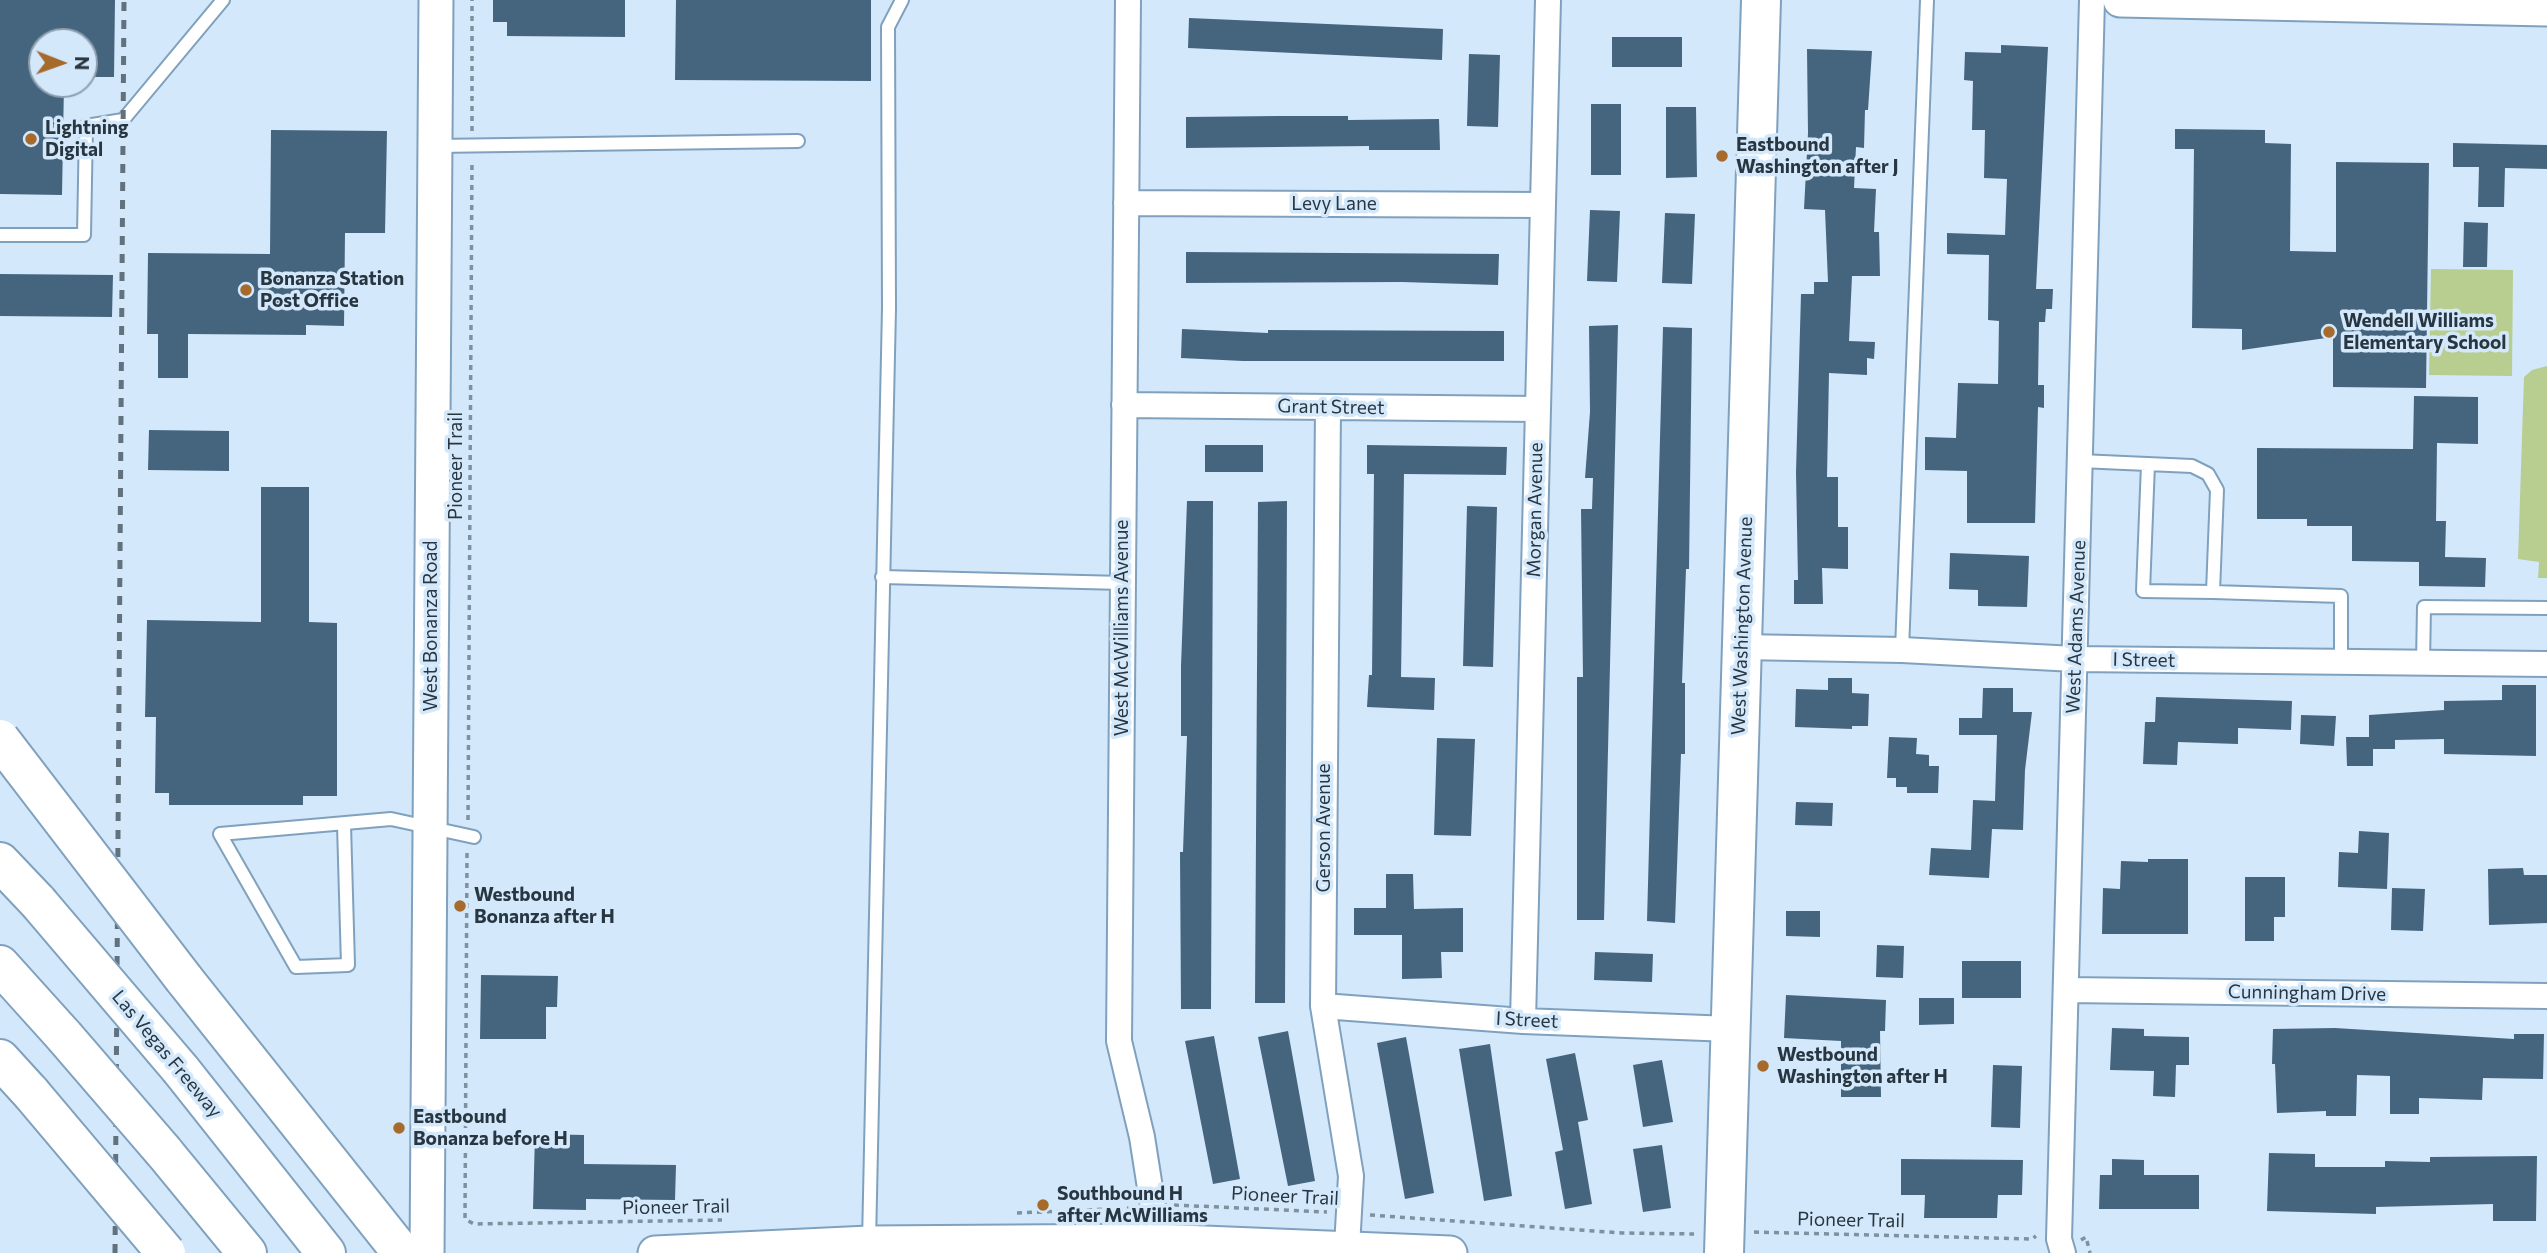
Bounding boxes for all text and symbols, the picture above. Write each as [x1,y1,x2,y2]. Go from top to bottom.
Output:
north arrow [28,28,98,98]
text: N [71,56,94,71]
place label: Lightning Digital [45,117,128,161]
marker: Lightning Digital [23,131,39,147]
place label: Eastbound Washington after J [1736,134,1899,178]
marker: Eastbound Washington after J [1714,148,1730,164]
street label: Levy Lane [1291,193,1377,215]
place label: Bonanza Station Post Office [260,268,404,312]
marker: Bonanza Station Post Office [238,282,254,298]
place label: Wendell Williams Elementary School [2343,310,2507,354]
marker: Wendell Williams Elementary School [2321,324,2337,340]
street label: Grant Street [1277,395,1385,419]
street label: Pioneer Trail [445,412,467,520]
street label: Morgan Avenue [1522,442,1548,578]
street label: West Washington Avenue [1727,516,1757,736]
street label: West McWilliams Avenue [1111,520,1133,736]
street label: West Adams Avenue [2062,540,2090,714]
street label: West Bonanza Road [420,541,442,711]
street label: I Street [2112,648,2176,672]
street label: Gerson Avenue [1313,763,1335,893]
place label: Westbound Bonanza after H [474,884,615,928]
marker: Westbound Bonanza after H [452,898,468,914]
street label: Cunningham Drive [2228,980,2386,1006]
street label: Las Vegas Freeway [107,986,227,1122]
street label: I Street [1495,1007,1559,1033]
place label: Westbound Washington after H [1777,1044,1948,1088]
marker: Westbound Washington after H [1755,1058,1771,1074]
place label: Eastbound Bonanza before H [413,1106,568,1150]
marker: Eastbound Bonanza before H [391,1120,407,1136]
street label: Pioneer Trail [1230,1182,1340,1210]
place label: Southbound H after McWilliams [1057,1183,1208,1227]
street label: Pioneer Trail [622,1195,730,1219]
marker: Southbound H after McWilliams [1035,1197,1051,1213]
street label: Pioneer Trail [1797,1208,1905,1232]

